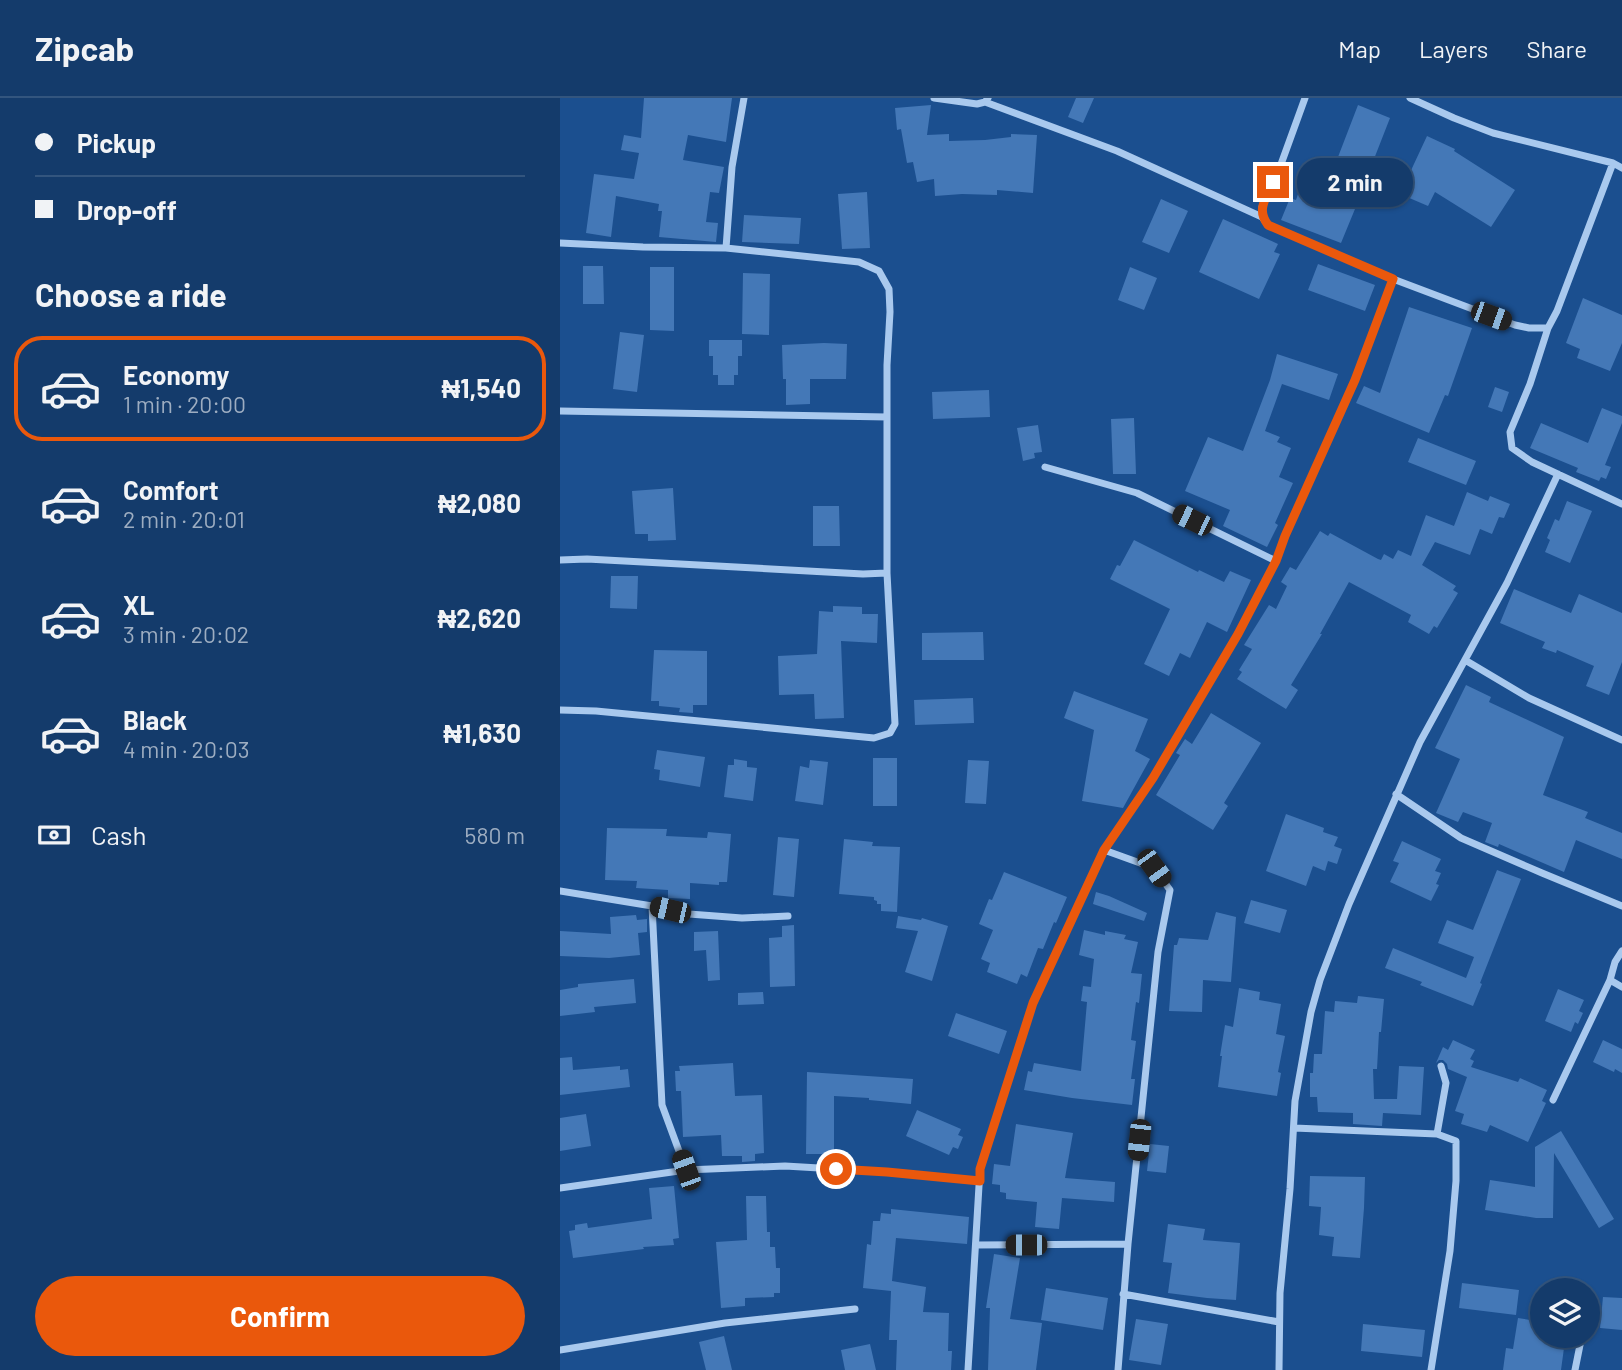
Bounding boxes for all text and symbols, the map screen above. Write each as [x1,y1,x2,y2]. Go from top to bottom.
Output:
text: Zipcab [35,28,134,68]
text: Map [1338,34,1381,63]
text: Layers [1419,34,1488,63]
text: Share [1526,34,1587,63]
text: Pickup [77,127,156,158]
callout: 2 min [1298,158,1413,206]
route end [1257,166,1289,198]
text: 2 min [1327,168,1383,196]
text: Drop-off [77,194,177,225]
text: Choose a ride [35,275,227,313]
car [1468,299,1515,333]
icon: car [39,357,102,420]
text: Economy [123,359,229,390]
text: ₦1,540 [442,372,521,403]
text: 1 min · 20:00 [123,390,246,418]
icon: car [39,472,102,535]
text: Comfort [123,474,219,505]
text: ₦2,080 [438,487,521,518]
car [1169,501,1216,539]
text: 2 min · 20:01 [123,505,245,533]
icon: car [39,587,102,650]
text: XL [123,589,154,620]
text: ₦2,620 [437,602,521,633]
text: 3 min · 20:02 [123,620,249,648]
icon: car [39,702,102,765]
text: Black [123,704,187,735]
text: ₦1,630 [443,717,521,748]
text: 4 min · 20:03 [123,735,250,763]
icon: cash [35,816,73,854]
text: Cash [91,819,146,850]
text: 580 m [465,821,525,849]
car [1134,845,1175,891]
car [648,895,693,925]
car [1127,1118,1152,1162]
car [669,1147,704,1193]
route start [820,1153,852,1185]
car [1006,1235,1048,1256]
button: Confirm [35,1276,525,1356]
map controls [1530,1278,1600,1348]
button: layers [1530,1278,1600,1348]

